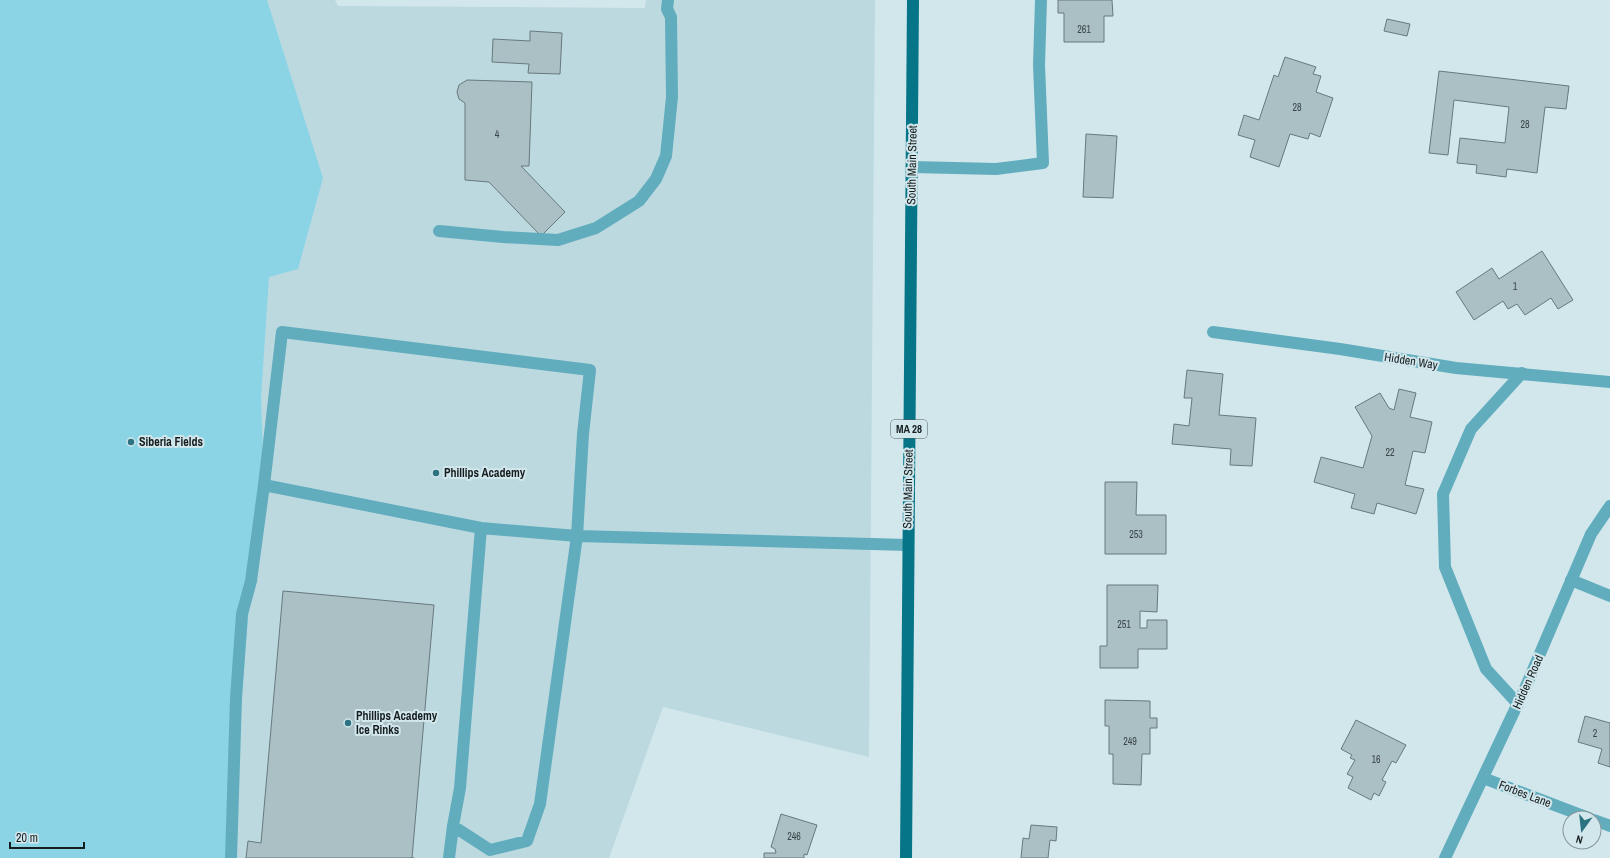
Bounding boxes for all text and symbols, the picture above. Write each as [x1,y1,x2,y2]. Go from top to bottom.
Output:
house number: 261 [1077,23,1091,36]
house number: 28 [1292,101,1302,114]
house number: 28 [1520,118,1530,131]
street label: South Main Street [903,125,921,205]
house number: 4 [495,128,500,141]
house number: 1 [1513,280,1518,293]
street label: Hidden Way [1383,349,1439,373]
road number: MA 28 [891,420,927,438]
place label: Siberia Fields [139,434,204,450]
marker: Siberia Fields [126,437,136,447]
house number: 22 [1385,446,1395,459]
street label: South Main Street [899,449,917,529]
place label: Phillips Academy [444,465,526,481]
marker: Phillips Academy [431,468,441,478]
house number: 253 [1129,528,1143,541]
house number: 251 [1117,618,1131,631]
street label: Hidden Road [1509,652,1547,712]
place label: Phillips Academy Ice Rinks [356,708,438,738]
marker: Phillips Academy Ice Rinks [343,718,353,728]
house number: 2 [1593,727,1598,740]
house number: 249 [1123,735,1137,748]
house number: 16 [1371,753,1381,766]
street label: Forbes Lane [1497,777,1553,811]
north arrow [1562,810,1602,850]
scale bar [10,824,84,850]
text: 20 m [16,830,38,846]
house number: 246 [787,830,801,843]
text: N [1574,832,1584,847]

